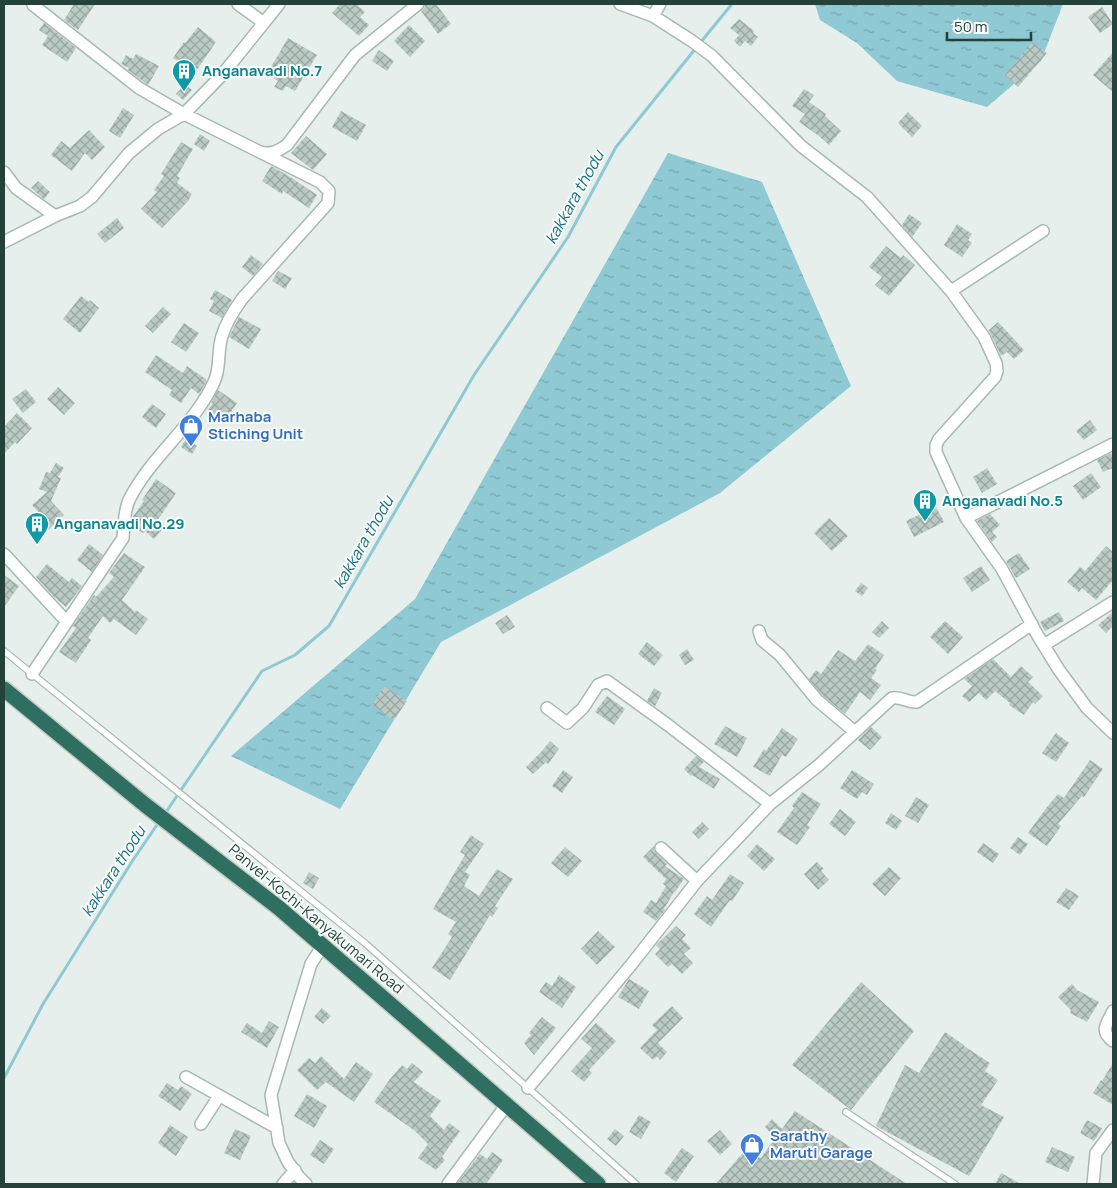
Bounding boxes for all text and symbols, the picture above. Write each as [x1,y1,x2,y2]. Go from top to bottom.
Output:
scale bar [947,10,1031,42]
text: 50 m [954,16,988,37]
building icon: Anganavadi No.7 [171,58,197,92]
place label: Anganavadi No.7 [202,60,322,81]
water label: kakkara thodu [539,145,609,248]
place label: Marhaba Stiching Unit [208,406,303,444]
shop icon: Marhaba Stiching Unit [178,413,204,447]
building icon: Anganavadi No.5 [912,488,938,522]
water label: kakkara thodu [328,490,399,592]
place label: Anganavadi No.5 [942,490,1063,511]
building icon: Anganavadi No.29 [24,511,50,545]
place label: Anganavadi No.29 [54,513,185,534]
water label: kakkara thodu [76,820,151,920]
street label: Panvel-Kochi-Kanyakumari Road [224,839,408,998]
place label: Sarathy Maruti Garage [770,1125,873,1163]
shop icon: Sarathy Maruti Garage [739,1132,765,1166]

